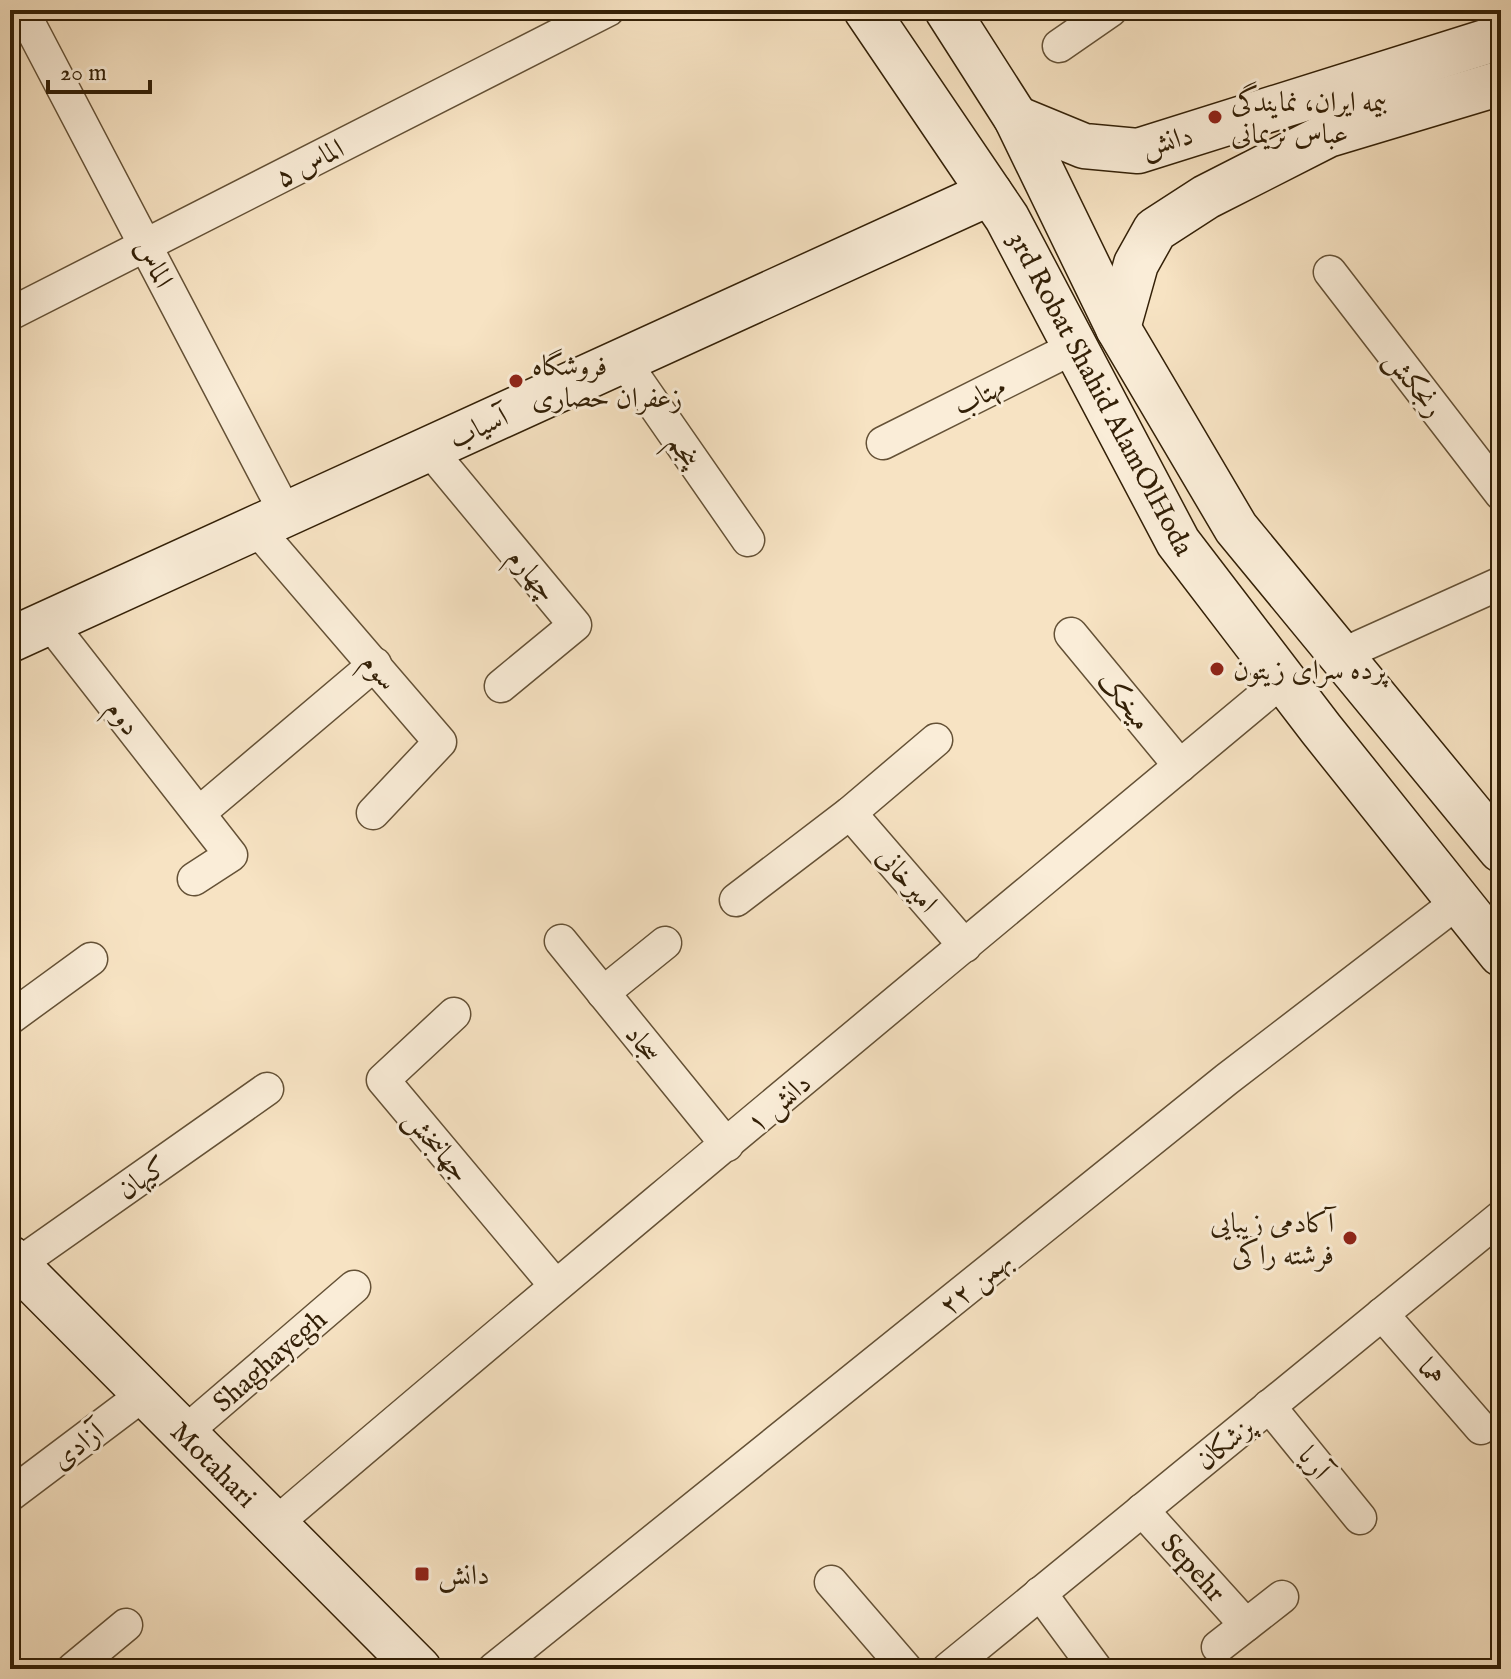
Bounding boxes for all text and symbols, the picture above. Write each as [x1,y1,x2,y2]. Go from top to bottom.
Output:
scale bar [48,44,150,94]
text: 20 m [60,58,107,89]
place label: بیمه ایران، نمایندگی عباس نریمانی [1231,81,1387,153]
marker: بیمه ایران، نمایندگی عباس نریمانی [1206,108,1224,126]
street label: دانش [1138,119,1197,166]
street label: الماس ۵ [270,132,350,196]
street label: 3rd Robat Shahid AlamOlHoda [999,226,1201,563]
street label: الماس [126,234,180,295]
street label: رنجکش [1376,344,1450,425]
place label: فروشگاه زعفران حصاری [532,348,682,417]
street label: مهتاب [948,370,1012,425]
marker: فروشگاه زعفران حصاری [507,372,525,390]
street label: آسیاب [444,398,517,458]
street label: پنجم [653,428,708,481]
street label: چهارم [495,542,564,613]
street label: سوم [349,647,404,702]
place label: پرده سرای زیتون [1233,654,1389,689]
marker: پرده سرای زیتون [1208,660,1226,678]
street label: میخک [1089,665,1158,738]
street label: دوم [93,693,147,747]
street label: امیرخانی [868,840,944,921]
street label: سجاد [616,1019,668,1071]
street label: دانش ۱ [740,1067,819,1141]
street label: جهانبخش [395,1103,477,1190]
street label: کیهان [111,1149,175,1209]
place label: آکادمی زیبایی فرشته راکی [1210,1206,1337,1274]
marker: آکادمی زیبایی فرشته راکی [1341,1229,1359,1247]
street label: ۲۲ بهمن [933,1244,1020,1324]
street label: Shaghayegh [206,1303,335,1421]
street label: هما [1409,1352,1452,1394]
street label: پزشکان [1189,1409,1264,1479]
street label: آزادی [44,1413,114,1478]
street label: Motahari [162,1415,263,1516]
street label: آریا [1289,1439,1339,1489]
street label: Sepehr [1152,1527,1232,1610]
place label: دانش [438,1559,490,1594]
marker: دانش [413,1565,431,1583]

